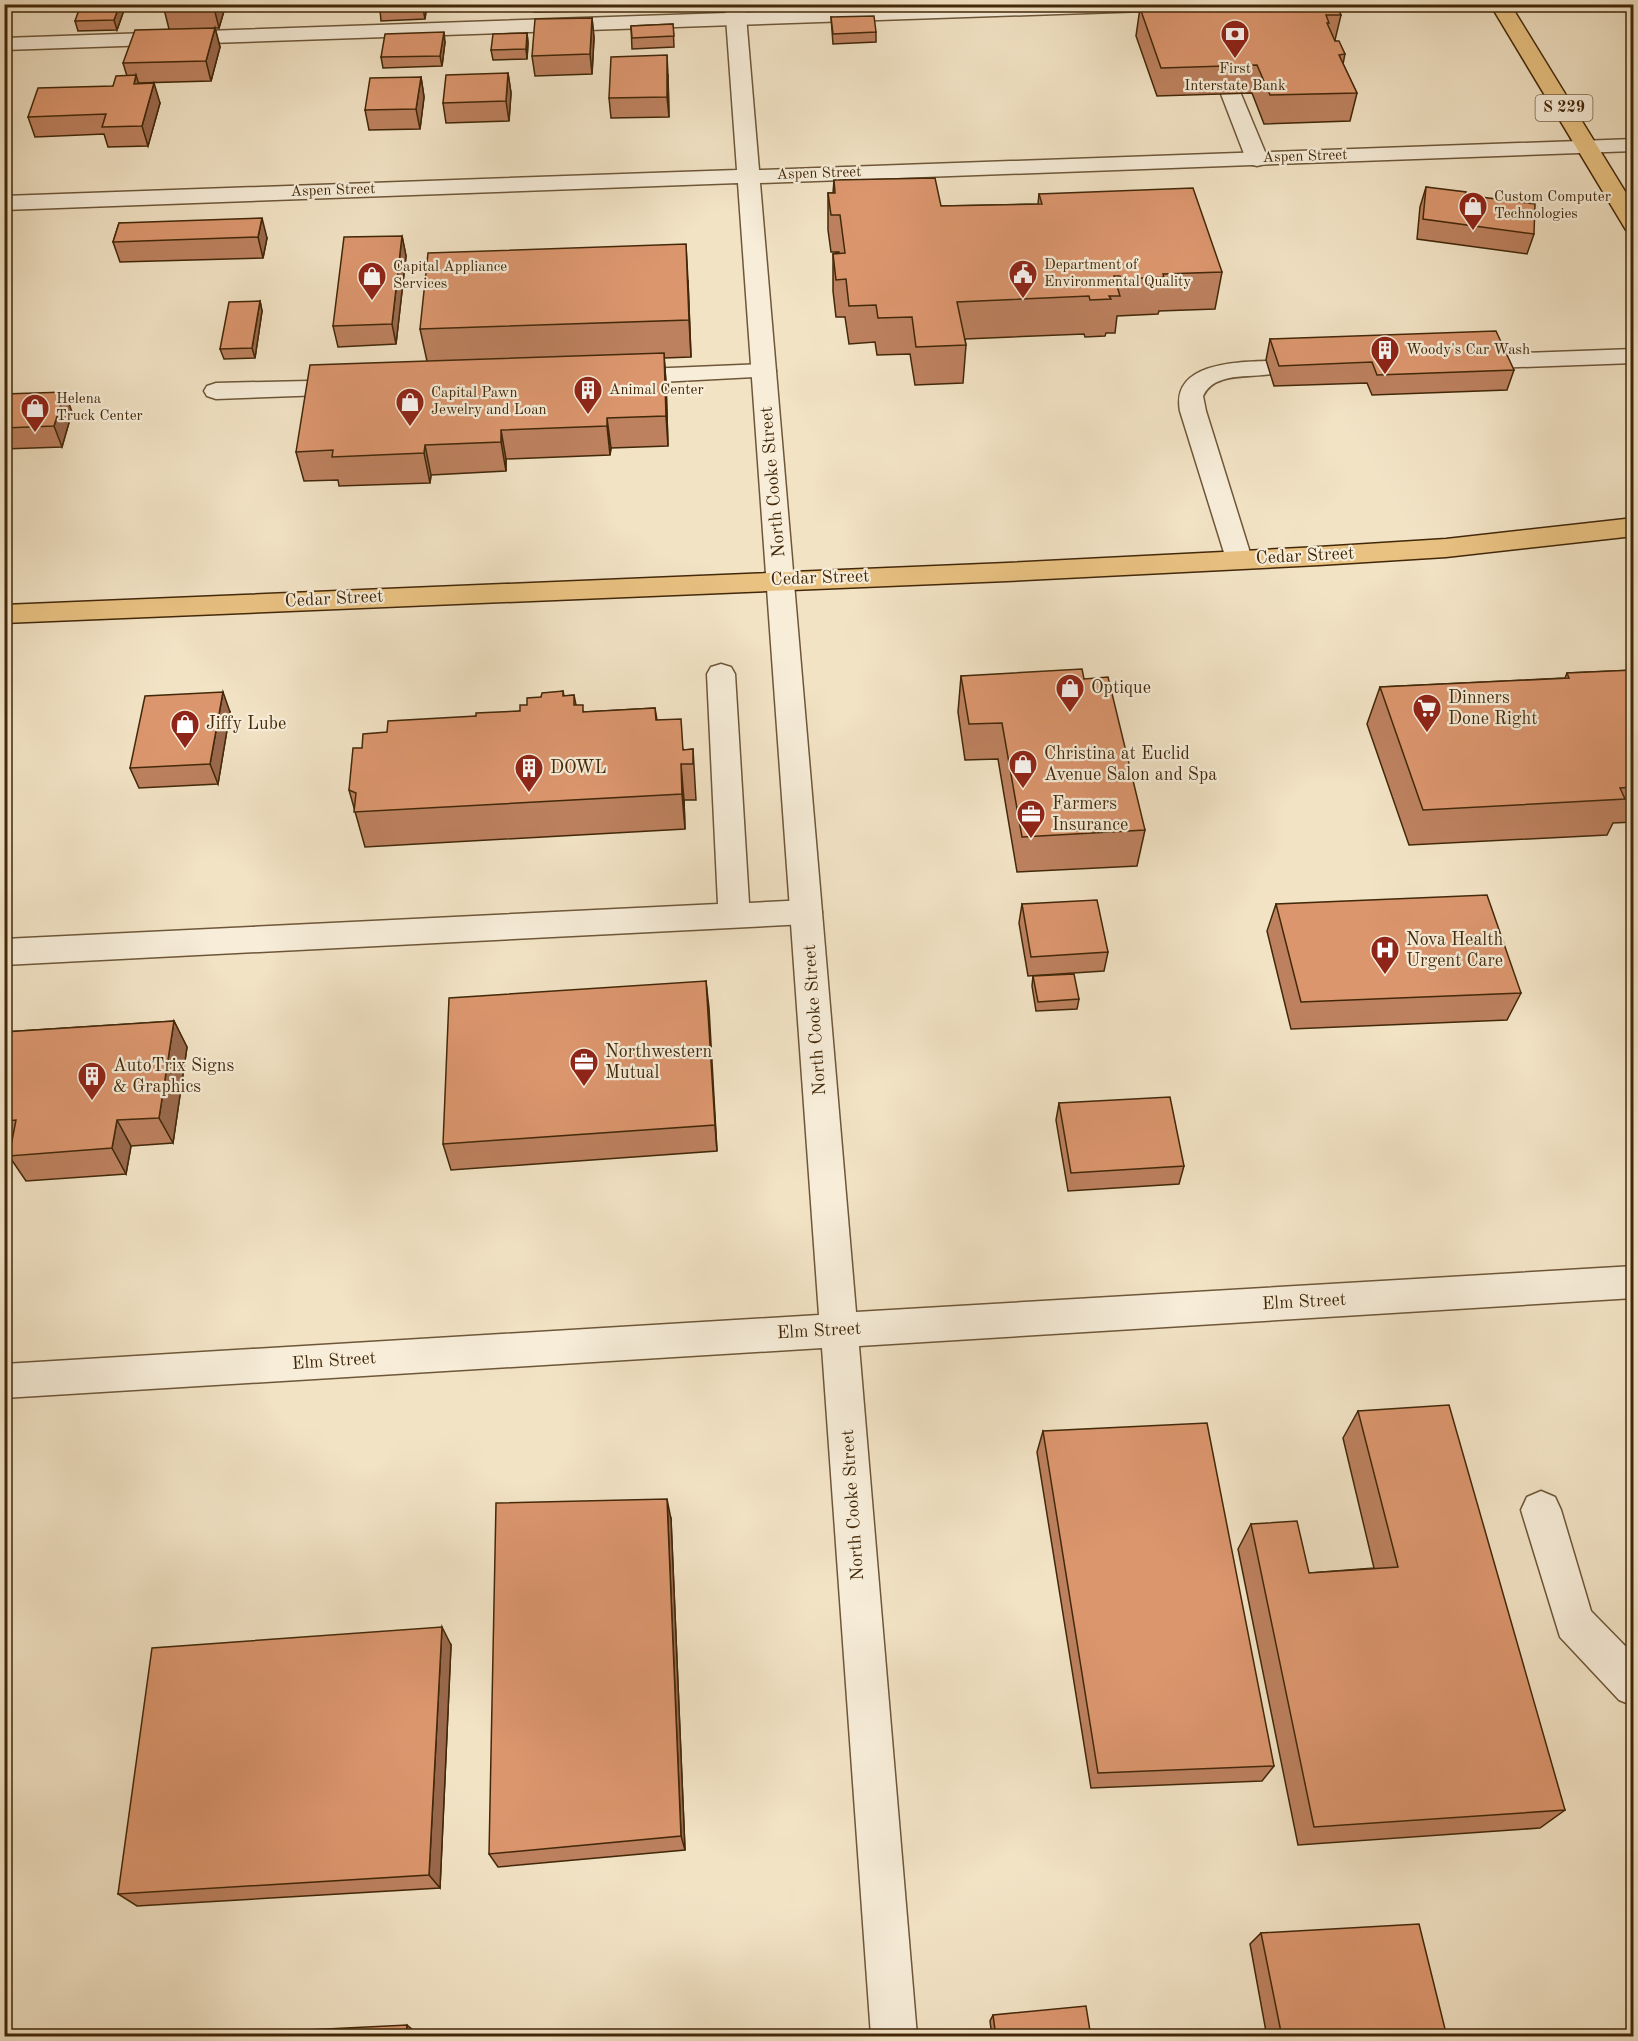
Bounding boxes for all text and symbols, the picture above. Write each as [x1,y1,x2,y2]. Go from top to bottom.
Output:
bank icon: First Interstate Bank [1219,18,1251,60]
place label: First Interstate Bank [1184,62,1286,94]
road number: S 229 [1536,95,1592,121]
street label: Aspen Street [1262,148,1348,166]
street label: Aspen Street [776,165,862,183]
street label: Aspen Street [290,182,376,200]
shop icon: Custom Computer Technologies [1457,190,1489,232]
place label: Custom Computer Technologies [1494,190,1611,222]
public building icon: Department of Environmental Quality [1007,258,1039,300]
place label: Department of Environmental Quality [1044,258,1191,290]
shop icon: Capital Appliance Services [356,260,388,302]
place label: Capital Appliance Services [393,260,507,292]
building icon: Woody's Car Wash [1369,334,1401,376]
place label: Woody's Car Wash [1406,343,1530,358]
building icon: Animal Center [572,374,604,416]
place label: Animal Center [609,383,704,398]
shop icon: Capital Pawn Jewelry and Loan [394,386,426,428]
place label: Capital Pawn Jewelry and Loan [431,386,547,418]
shop icon: Helena Truck Center [19,392,51,434]
place label: Helena Truck Center [56,392,143,424]
street label: North Cooke Street [757,406,789,558]
street label: Cedar Street [1255,544,1355,568]
street label: Cedar Street [770,567,870,589]
street label: Cedar Street [284,587,384,611]
shop icon: Optique [1054,672,1086,714]
place label: Optique [1091,679,1151,697]
place label: Dinners Done Right [1448,689,1538,728]
supermarket icon: Dinners Done Right [1411,692,1443,734]
shop icon: Jiffy Lube [169,708,201,750]
place label: Jiffy Lube [206,715,286,733]
place label: Christina at Euclid Avenue Salon and Spa [1044,745,1217,784]
shop icon: Christina at Euclid Avenue Salon and Spa [1007,748,1039,790]
building icon: DOWL [513,752,545,794]
place label: DOWL [550,759,606,777]
place label: Farmers Insurance [1052,795,1128,834]
office icon: Farmers Insurance [1015,798,1047,840]
place label: Nova Health Urgent Care [1406,931,1503,970]
hospital icon: Nova Health Urgent Care [1369,934,1401,976]
street label: North Cooke Street [801,944,829,1096]
place label: Northwestern Mutual [605,1043,712,1082]
office icon: Northwestern Mutual [568,1046,600,1088]
place label: AutoTrix Signs & Graphics [113,1057,235,1096]
building icon: AutoTrix Signs & Graphics [76,1060,108,1102]
street label: Elm Street [1261,1291,1347,1313]
street label: Elm Street [776,1320,862,1342]
street label: Elm Street [291,1349,377,1373]
street label: North Cooke Street [839,1429,867,1581]

